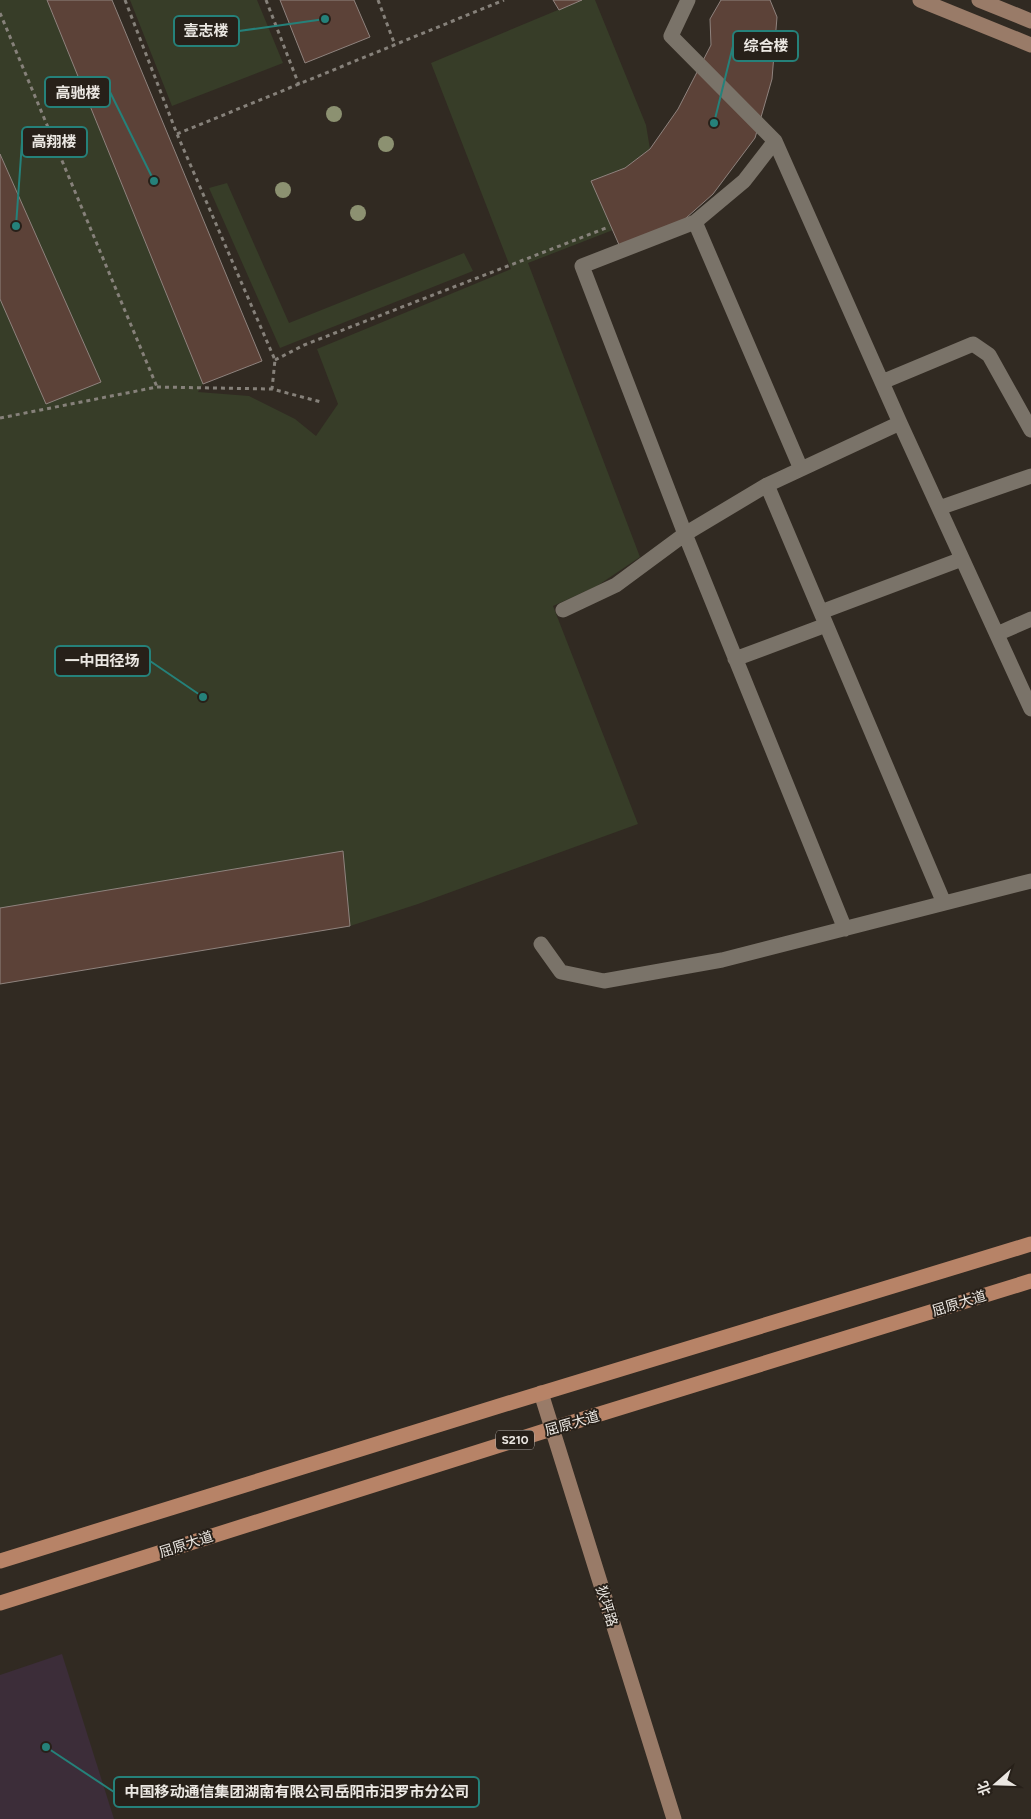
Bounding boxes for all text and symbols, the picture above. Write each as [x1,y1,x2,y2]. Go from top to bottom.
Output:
callout: 壹志楼 [174,16,239,46]
text: 壹志楼 [183,22,229,40]
callout: 综合楼 [733,31,798,61]
text: 综合楼 [743,37,789,55]
callout: 高驰楼 [45,77,110,107]
text: 高驰楼 [55,84,101,102]
callout: 高翔楼 [22,127,87,157]
text: 高翔楼 [31,133,77,151]
callout: 一中田径场 [55,646,150,676]
text: 一中田径场 [64,652,140,670]
street label: 屈原大道 [930,1287,988,1320]
street label: 屈原大道 [543,1408,601,1439]
road number: S210 [496,1430,534,1450]
street label: 屈原大道 [157,1528,215,1561]
street label: 狄坪路 [592,1584,621,1629]
north arrow [971,1759,1021,1809]
callout: 中国移动通信集团湖南有限公司岳阳市汨罗市分公司 [114,1777,479,1807]
text: 北 [974,1779,995,1798]
text: 中国移动通信集团湖南有限公司岳阳市汨罗市分公司 [124,1783,470,1801]

